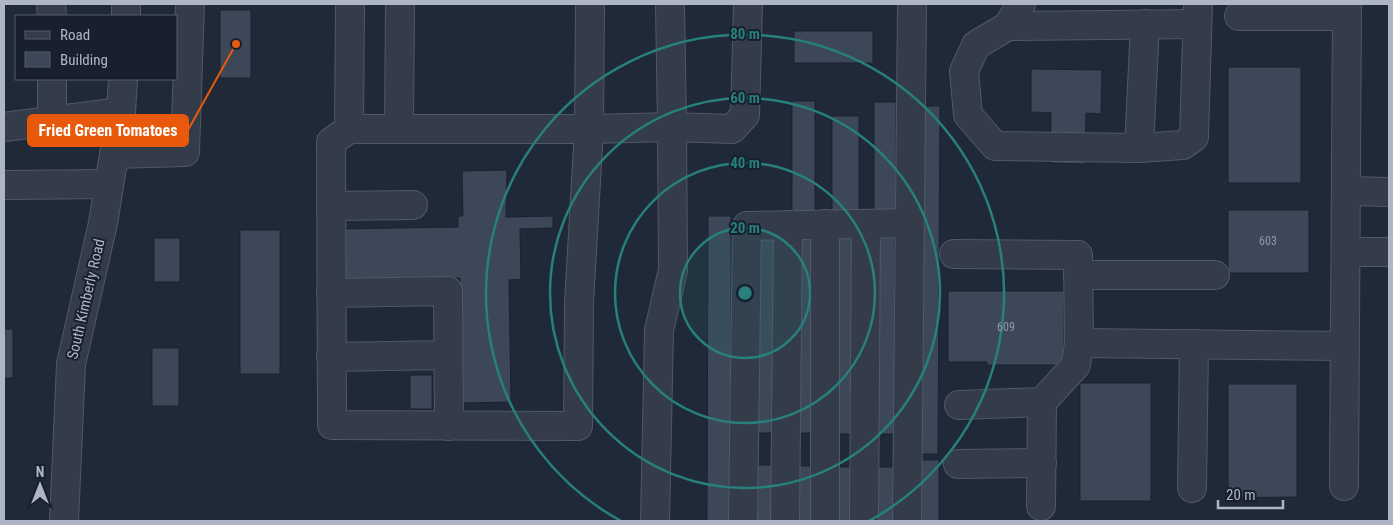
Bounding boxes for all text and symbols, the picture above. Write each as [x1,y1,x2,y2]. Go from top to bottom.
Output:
legend [15,15,178,80]
text: 80 m [730,25,760,43]
text: Road [60,26,90,44]
text: Building [60,51,108,69]
text: 60 m [730,89,760,107]
callout: Fried Green Tomatoes [28,115,188,146]
text: Fried Green Tomatoes [39,121,177,140]
text: 40 m [730,154,760,172]
text: 20 m [730,219,760,237]
house number: 603 [1259,234,1277,248]
street label: South Kimberly Road [63,237,109,361]
centre of rings [736,284,754,302]
house number: 609 [997,320,1015,334]
north arrow [15,460,65,510]
text: N [36,464,44,480]
scale bar [1218,478,1283,510]
text: 20 m [1226,486,1256,504]

